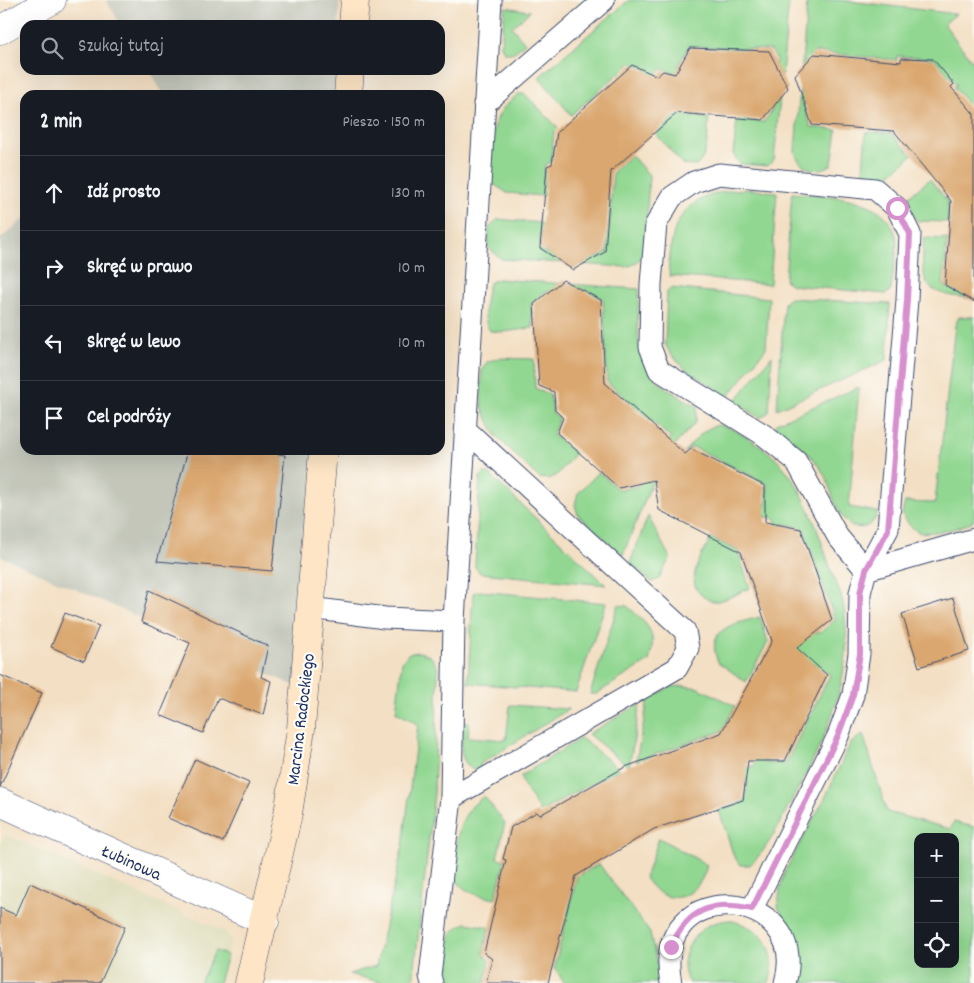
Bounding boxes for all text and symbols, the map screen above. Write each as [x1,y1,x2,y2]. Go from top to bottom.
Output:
search box [20,20,445,75]
icon: search [38,34,66,62]
text: Szukaj tutaj [78,34,164,61]
text: 2 min [40,108,82,138]
text: Pieszo · 150 m [343,111,425,134]
icon: ahead [40,179,68,207]
text: Idź prosto [87,180,160,207]
text: 130 m [391,182,425,205]
route start [886,197,909,220]
icon: right [40,254,68,282]
text: Skręć w prawo [87,255,193,282]
text: 10 m [398,257,425,280]
icon: left [40,329,68,357]
text: Skręć w lewo [87,330,181,357]
text: 10 m [398,332,425,355]
icon: arrive [40,404,68,432]
text: Cel podróży [87,405,170,432]
street label: Marcina Radockiego [282,652,323,787]
map controls [914,833,959,968]
button: + [914,833,959,878]
street label: Łubinowa [96,840,165,889]
button: − [914,878,959,923]
button: locate [914,923,959,968]
route end [660,936,683,959]

